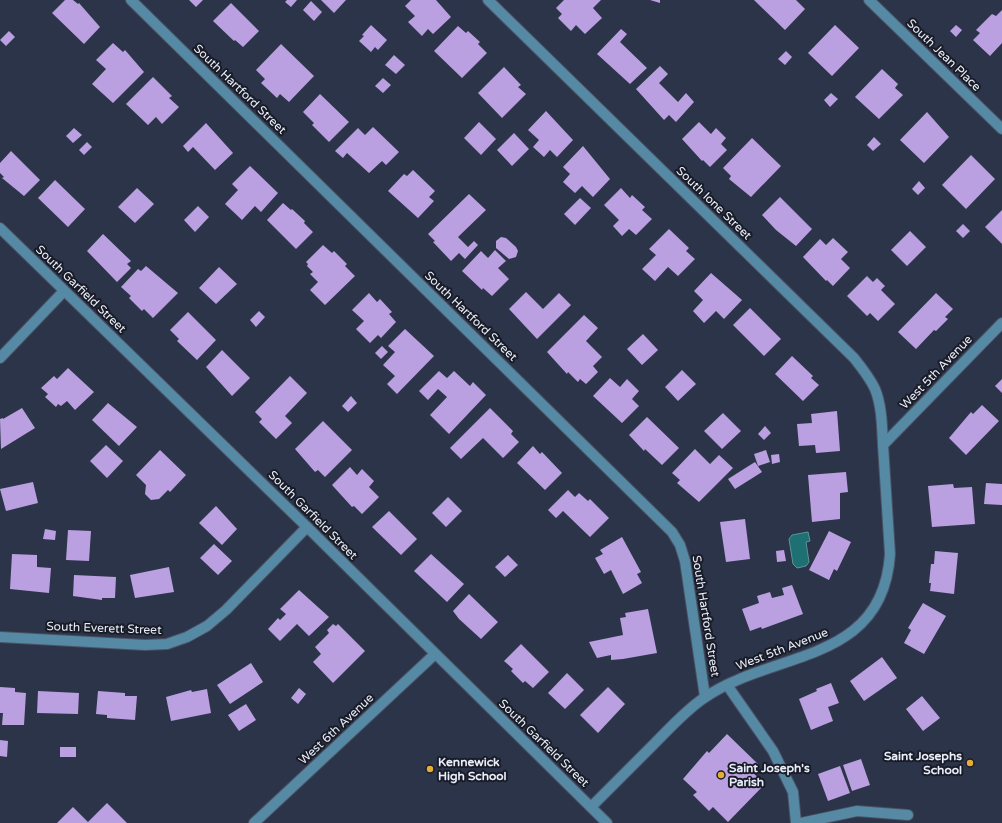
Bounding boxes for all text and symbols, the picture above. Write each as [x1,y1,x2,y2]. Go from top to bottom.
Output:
street label: South Jean Place [904,16,984,94]
street label: South Hartford Street [191,41,289,137]
street label: South Ione Street [674,164,755,243]
street label: South Garfield Street [33,242,129,336]
street label: South Hartford Street [422,268,520,364]
street label: West 5th Avenue [897,332,975,412]
street label: South Garfield Street [266,468,361,563]
street label: South Hartford Street [689,554,723,678]
street label: South Everett Street [46,619,162,637]
street label: West 5th Avenue [734,625,830,673]
street label: West 6th Avenue [296,691,377,767]
street label: South Garfield Street [496,696,592,790]
place label: Saint Josephs School [884,749,962,777]
place label: Kennewick High School [438,755,507,784]
marker: Saint Josephs School [965,758,975,768]
place label: Saint Joseph's Parish [729,761,810,789]
marker: Kennewick High School [425,764,435,774]
marker: Saint Joseph's Parish [716,770,726,780]

